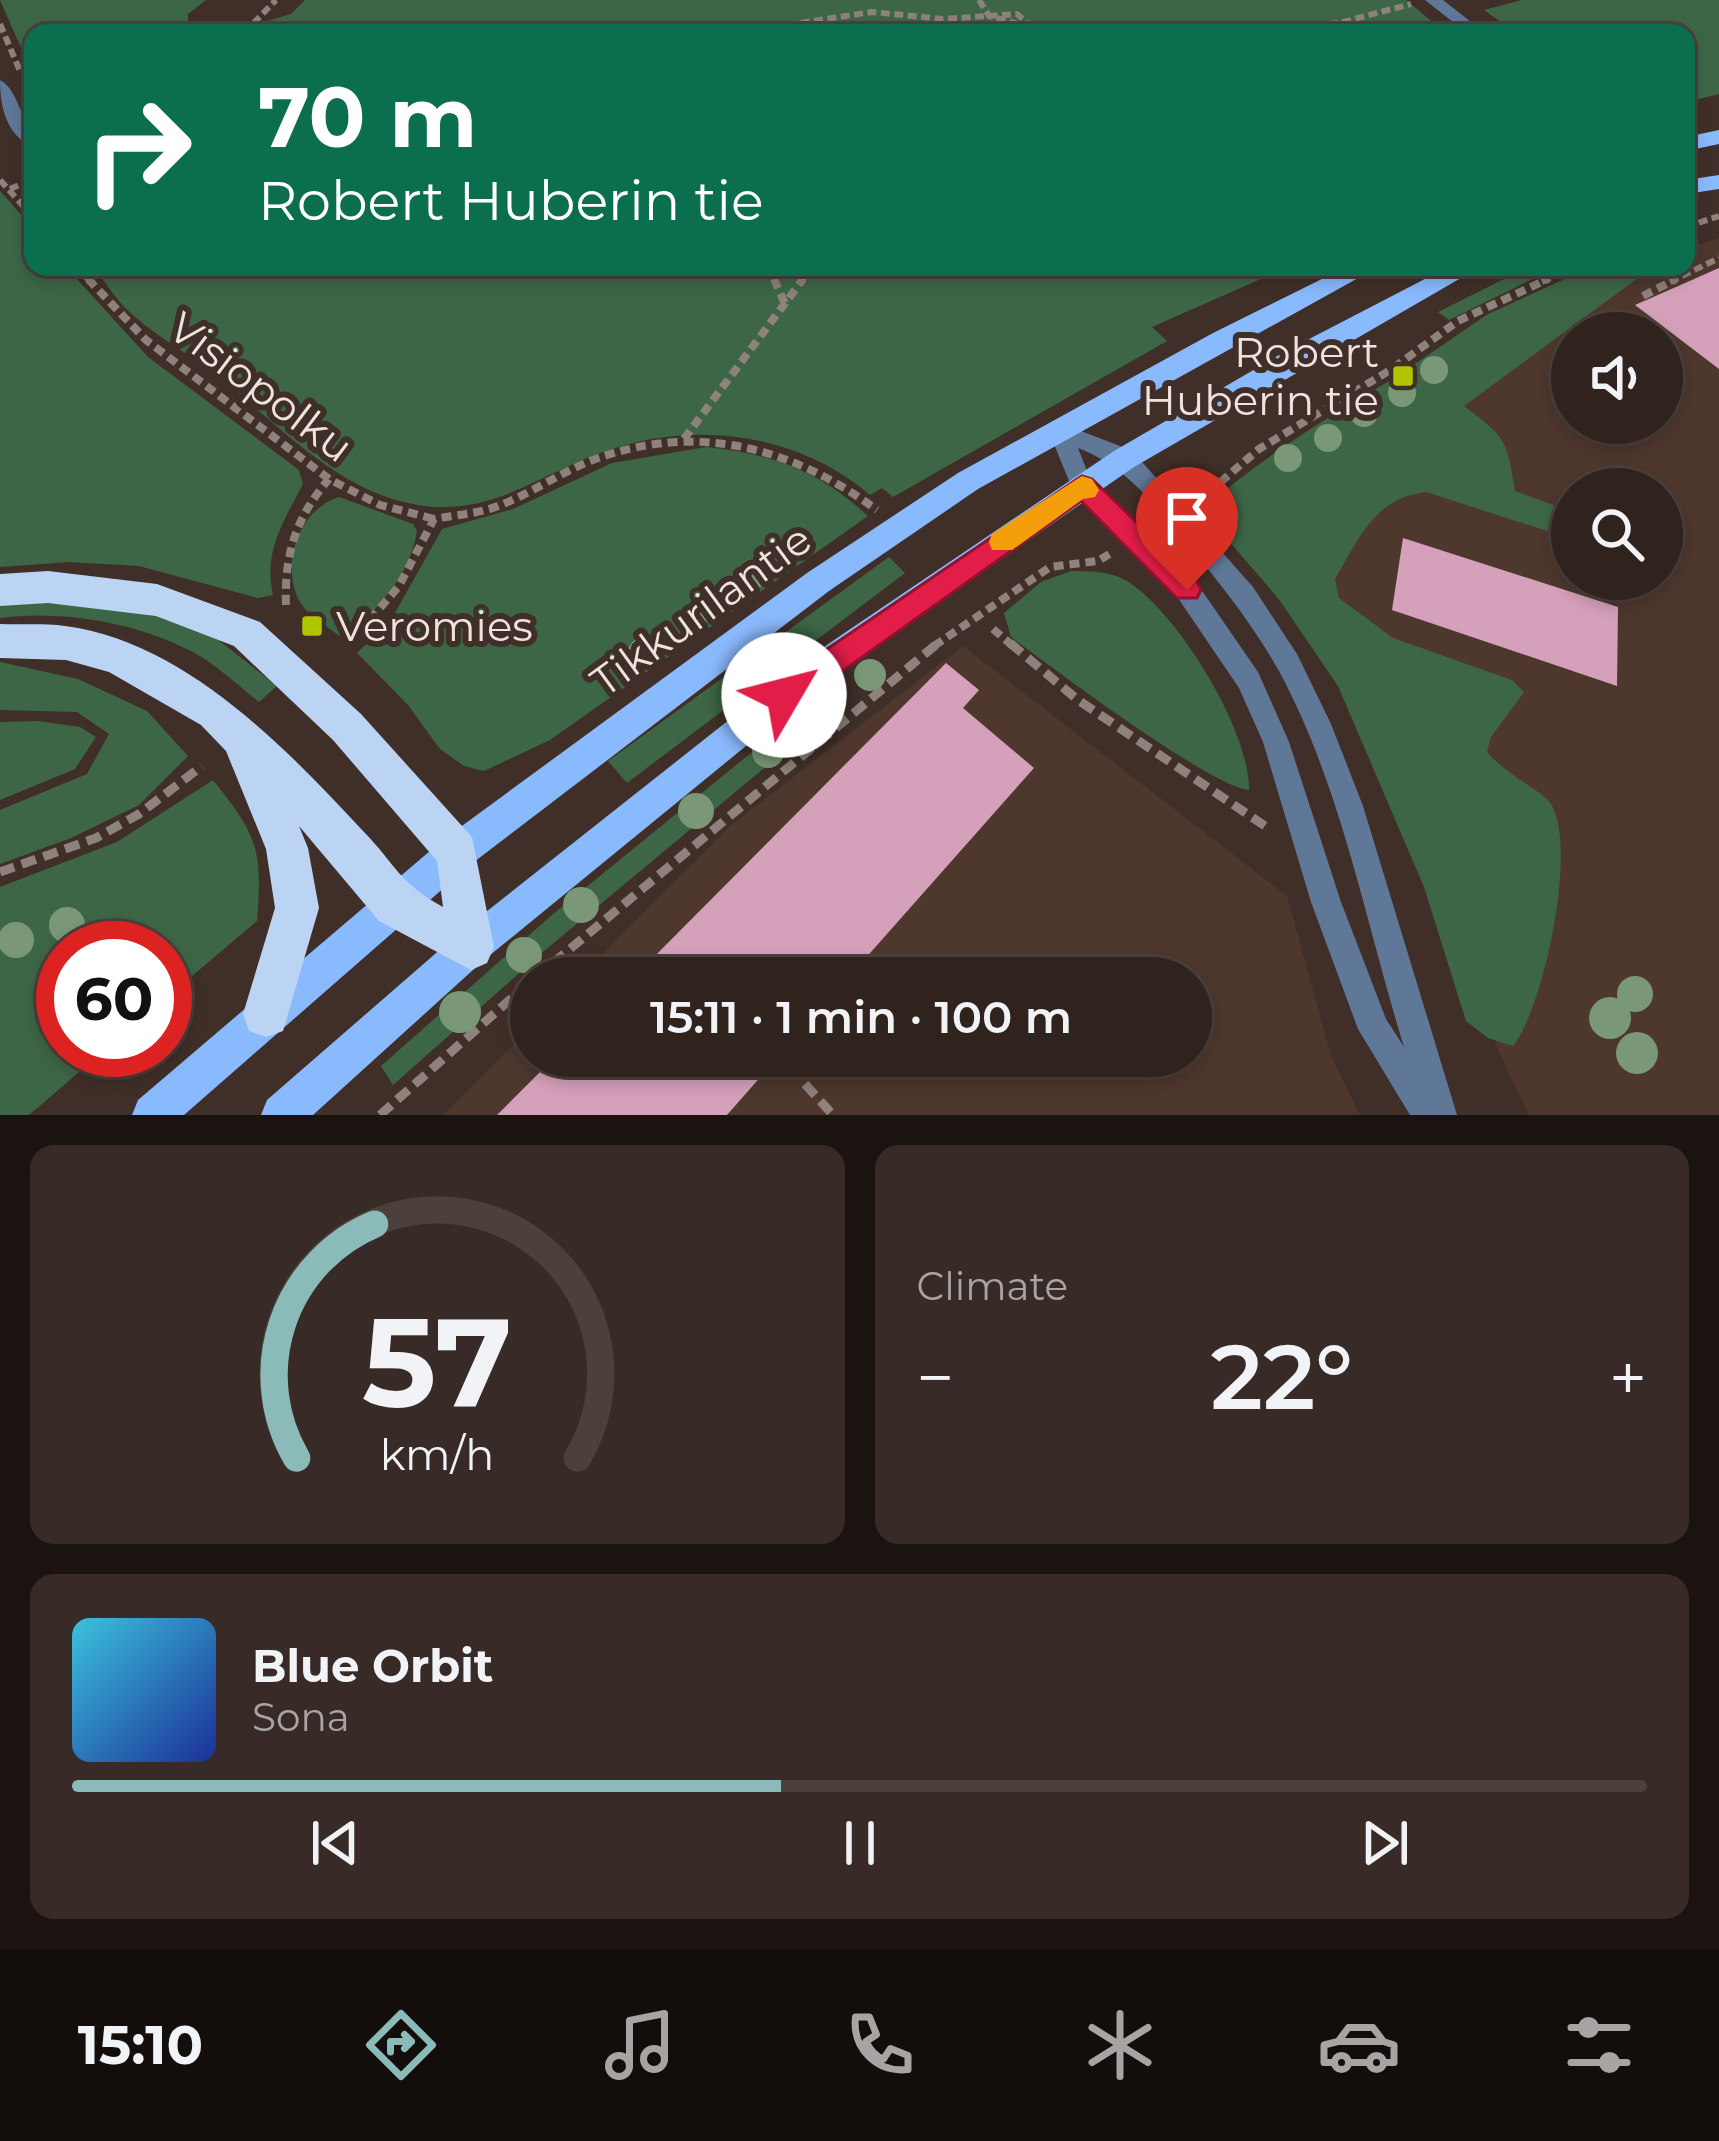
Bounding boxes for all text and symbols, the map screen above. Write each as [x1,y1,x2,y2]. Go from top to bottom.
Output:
text: 70 m [258,66,477,168]
icon: right [60,72,216,228]
text: Robert Huberin tie [258,168,764,234]
street label: Visiopolku [159,301,363,473]
map controls [1551,312,1683,600]
button: sound [1551,312,1683,444]
place label: Robert Huberin tie [1142,326,1379,426]
marker: Robert Huberin tie [1390,363,1416,389]
pin [1136,467,1238,590]
button: search [1551,468,1683,600]
icon: arrive [1154,485,1220,551]
street label: Tikkurilantie [581,513,821,707]
place label: Veromies [336,600,533,652]
marker: Veromies [299,613,325,639]
position arrow [721,632,847,758]
speed limit sign: 60 [36,921,192,1077]
text: 15:11 · 1 min · 100 m [650,989,1072,1044]
text: Climate [917,1262,1068,1310]
text: 57 [362,1286,512,1438]
text: 22° [1211,1322,1353,1432]
text: − [917,1337,954,1418]
text: + [1609,1337,1647,1418]
text: km/h [380,1427,494,1480]
text: Blue Orbit [252,1638,493,1693]
text: Sona [252,1693,350,1741]
icon: previous [302,1810,368,1876]
icon: pause [827,1810,893,1876]
icon: next [1352,1810,1418,1876]
icon: directions [359,2003,443,2087]
icon: music [598,2003,682,2087]
icon: phone [838,2003,922,2087]
icon: climate [1078,2003,1162,2087]
icon: car [1317,2003,1401,2087]
icon: filters [1557,2003,1641,2087]
text: 15:10 [78,2012,203,2078]

